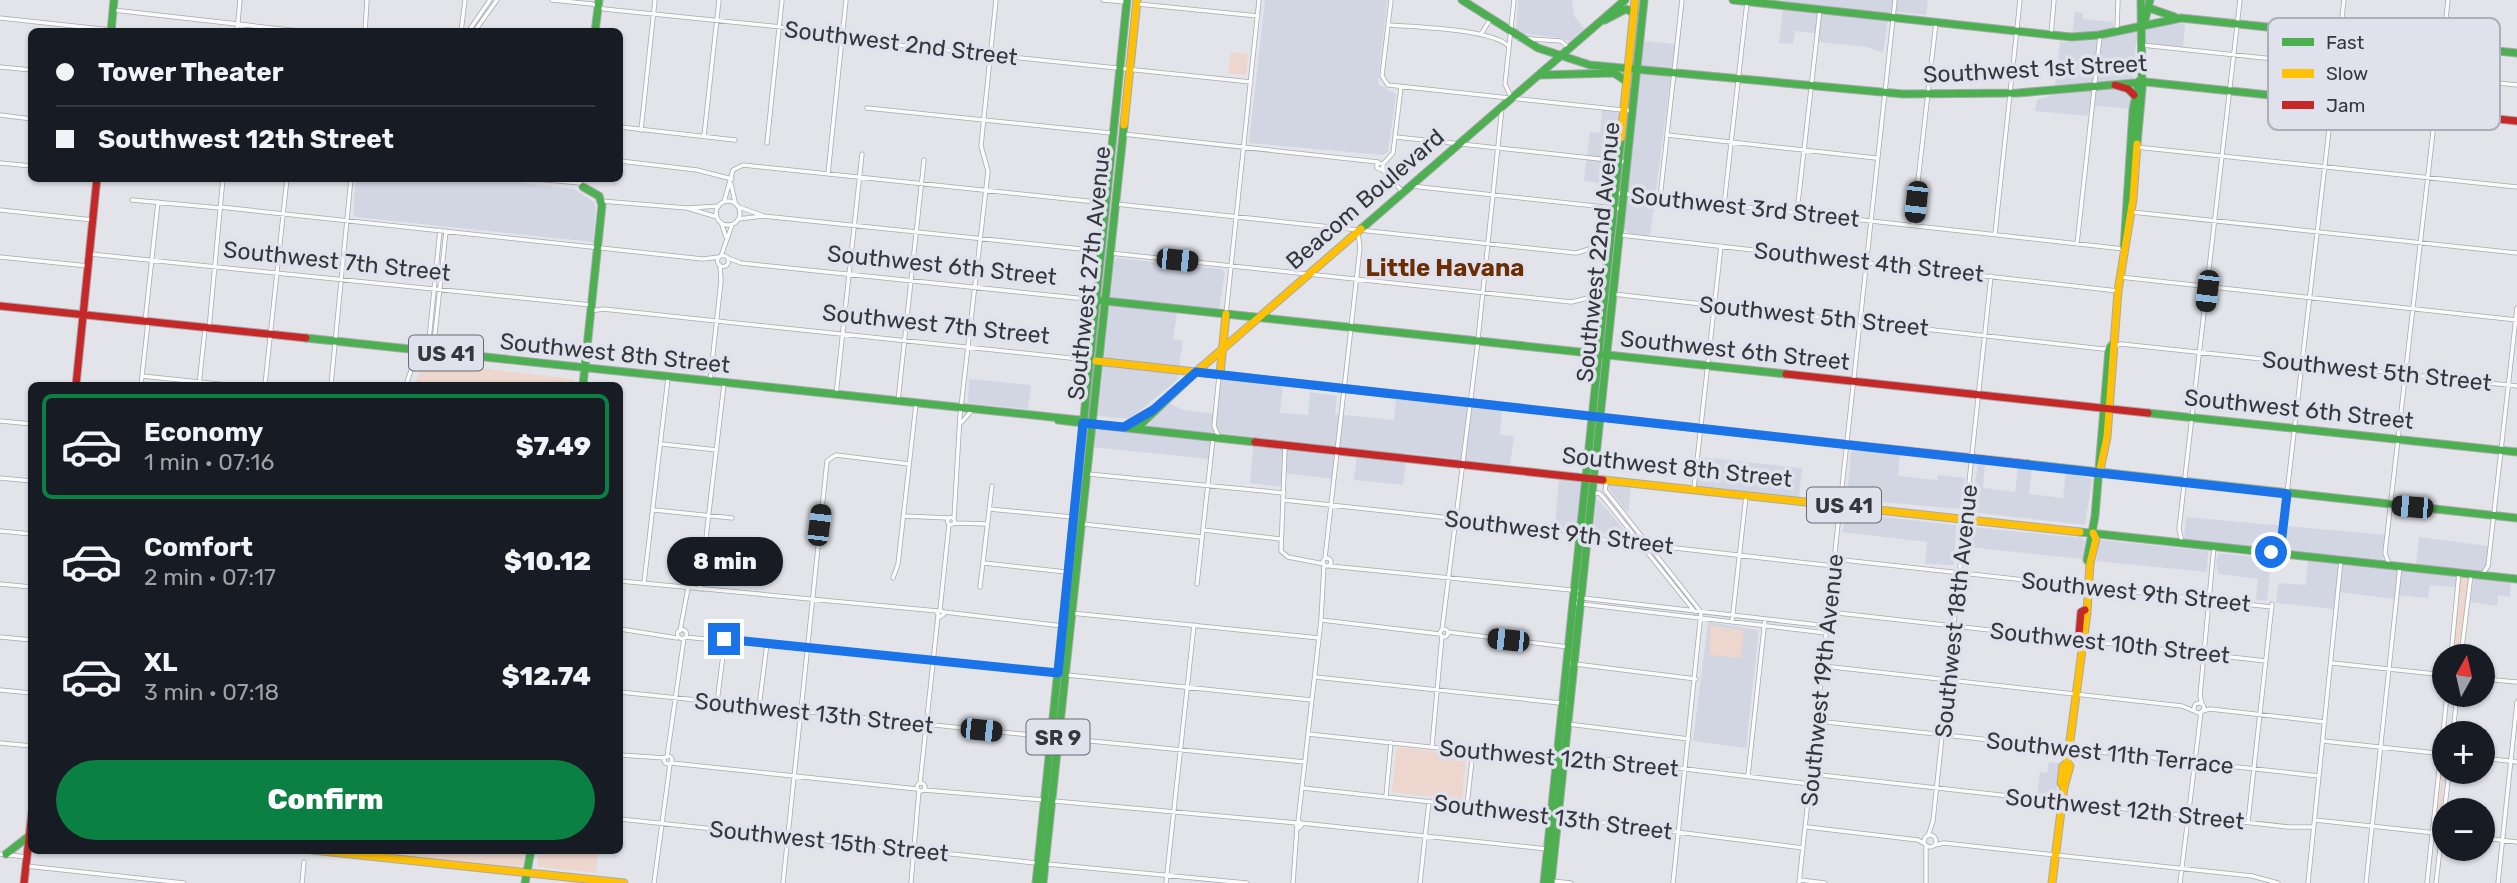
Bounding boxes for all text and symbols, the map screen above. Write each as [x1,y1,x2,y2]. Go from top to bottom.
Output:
street label: Southwest 2nd Street [783,15,1019,71]
legend [2268,18,2500,130]
text: Fast [2326,31,2365,54]
street label: Southwest 1st Street [1922,49,2148,89]
text: Tower Theater [98,57,284,88]
text: Slow [2326,62,2368,85]
text: Jam [2326,94,2365,117]
street label: Southwest 22nd Avenue [1570,120,1626,384]
street label: Beacom Boulevard [1280,123,1450,275]
text: Southwest 12th Street [98,124,394,155]
street label: Southwest 27th Avenue [1062,145,1116,401]
car [1904,180,1929,224]
street label: Southwest 3rd Street [1629,181,1861,233]
street label: Southwest 7th Street [222,235,452,287]
street label: Southwest 4th Street [1753,236,1985,288]
street label: Southwest 6th Street [826,239,1058,291]
car [1156,247,1199,273]
district label: Little Havana [1365,254,1525,282]
car [2195,269,2220,313]
street label: Southwest 5th Street [1698,290,1930,342]
street label: Southwest 7th Street [821,298,1051,350]
street label: Southwest 6th Street [1619,324,1851,376]
street label: Southwest 8th Street [499,327,731,379]
road number: US 41 [409,336,483,370]
street label: Southwest 5th Street [2261,345,2493,397]
street label: Southwest 6th Street [2183,383,2415,435]
icon: car [60,415,123,478]
text: Economy [144,417,263,448]
text: $7.49 [516,431,591,462]
street label: Southwest 8th Street [1561,441,1793,493]
text: 1 min · 07:16 [144,448,274,476]
street label: Southwest 18th Avenue [1929,483,1983,739]
road number: US 41 [1807,488,1881,522]
car [2391,495,2434,519]
car [807,503,832,547]
street label: Southwest 9th Street [1443,504,1675,560]
icon: car [60,530,123,593]
text: Comfort [144,532,253,563]
route start [2255,536,2287,568]
callout: 8 min [666,538,782,586]
text: $10.12 [504,546,591,577]
text: 8 min [693,547,757,575]
street label: Southwest 19th Avenue [1795,552,1849,808]
text: 2 min · 07:17 [144,563,276,591]
street label: Southwest 9th Street [2020,566,2252,618]
street label: Southwest 10th Street [1989,616,2231,670]
route end [708,623,740,655]
car [1487,627,1530,653]
north arrow [2432,644,2496,707]
map controls [2432,644,2495,861]
icon: car [60,645,123,708]
text: XL [144,647,177,678]
text: $12.74 [502,661,591,692]
text: 3 min · 07:18 [144,678,279,706]
street label: Southwest 13th Street [693,687,935,739]
car [960,717,1003,743]
road number: SR 9 [1026,720,1090,754]
button: + [2432,721,2495,784]
street label: Southwest 11th Terrace [1985,726,2235,780]
street label: Southwest 12th Street [1438,734,1680,782]
button: Confirm [56,760,595,840]
street label: Southwest 12th Street [2004,783,2246,835]
street label: Southwest 13th Street [1432,788,1674,846]
button: − [2432,798,2495,861]
street label: Southwest 15th Street [708,815,950,867]

